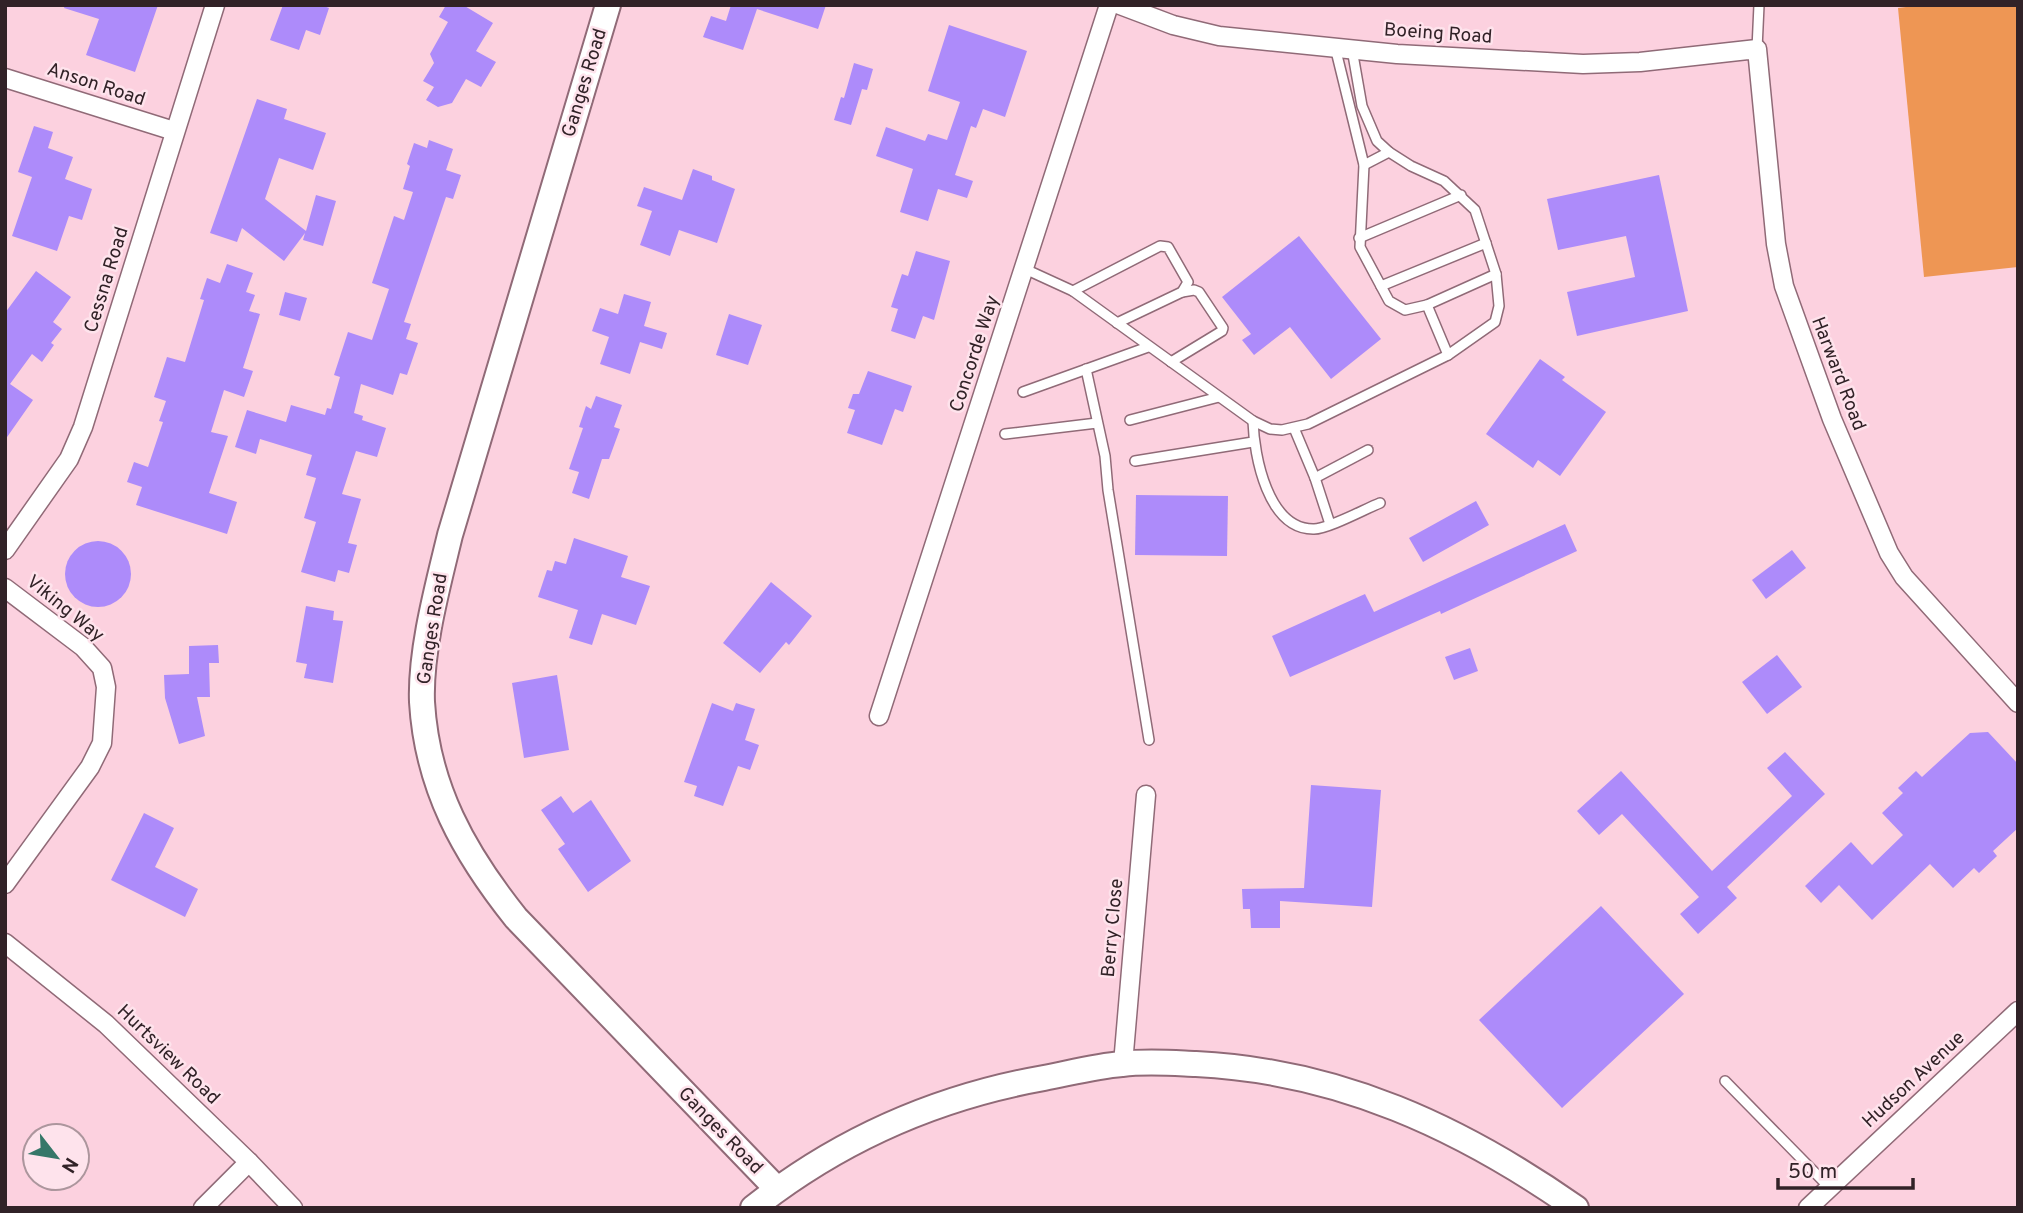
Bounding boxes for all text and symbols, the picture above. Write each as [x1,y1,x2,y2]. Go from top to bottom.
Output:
street label: Boeing Road [1383,18,1493,50]
street label: Ganges Road [557,26,613,140]
street label: Anson Road [44,58,148,112]
street label: Cessna Road [80,224,134,336]
street label: Concorde Way [945,293,1005,415]
street label: Harward Road [1805,314,1871,434]
street label: Viking Way [21,570,109,648]
street label: Ganges Road [412,572,454,686]
street label: Berry Close [1097,878,1129,978]
street label: Hurtsview Road [111,1000,225,1110]
street label: Hudson Avenue [1858,1026,1970,1134]
street label: Ganges Road [672,1082,768,1180]
north arrow [21,1122,91,1192]
scale bar [1778,1146,1913,1190]
text: N [55,1153,83,1177]
text: 50 m [1788,1159,1837,1186]

